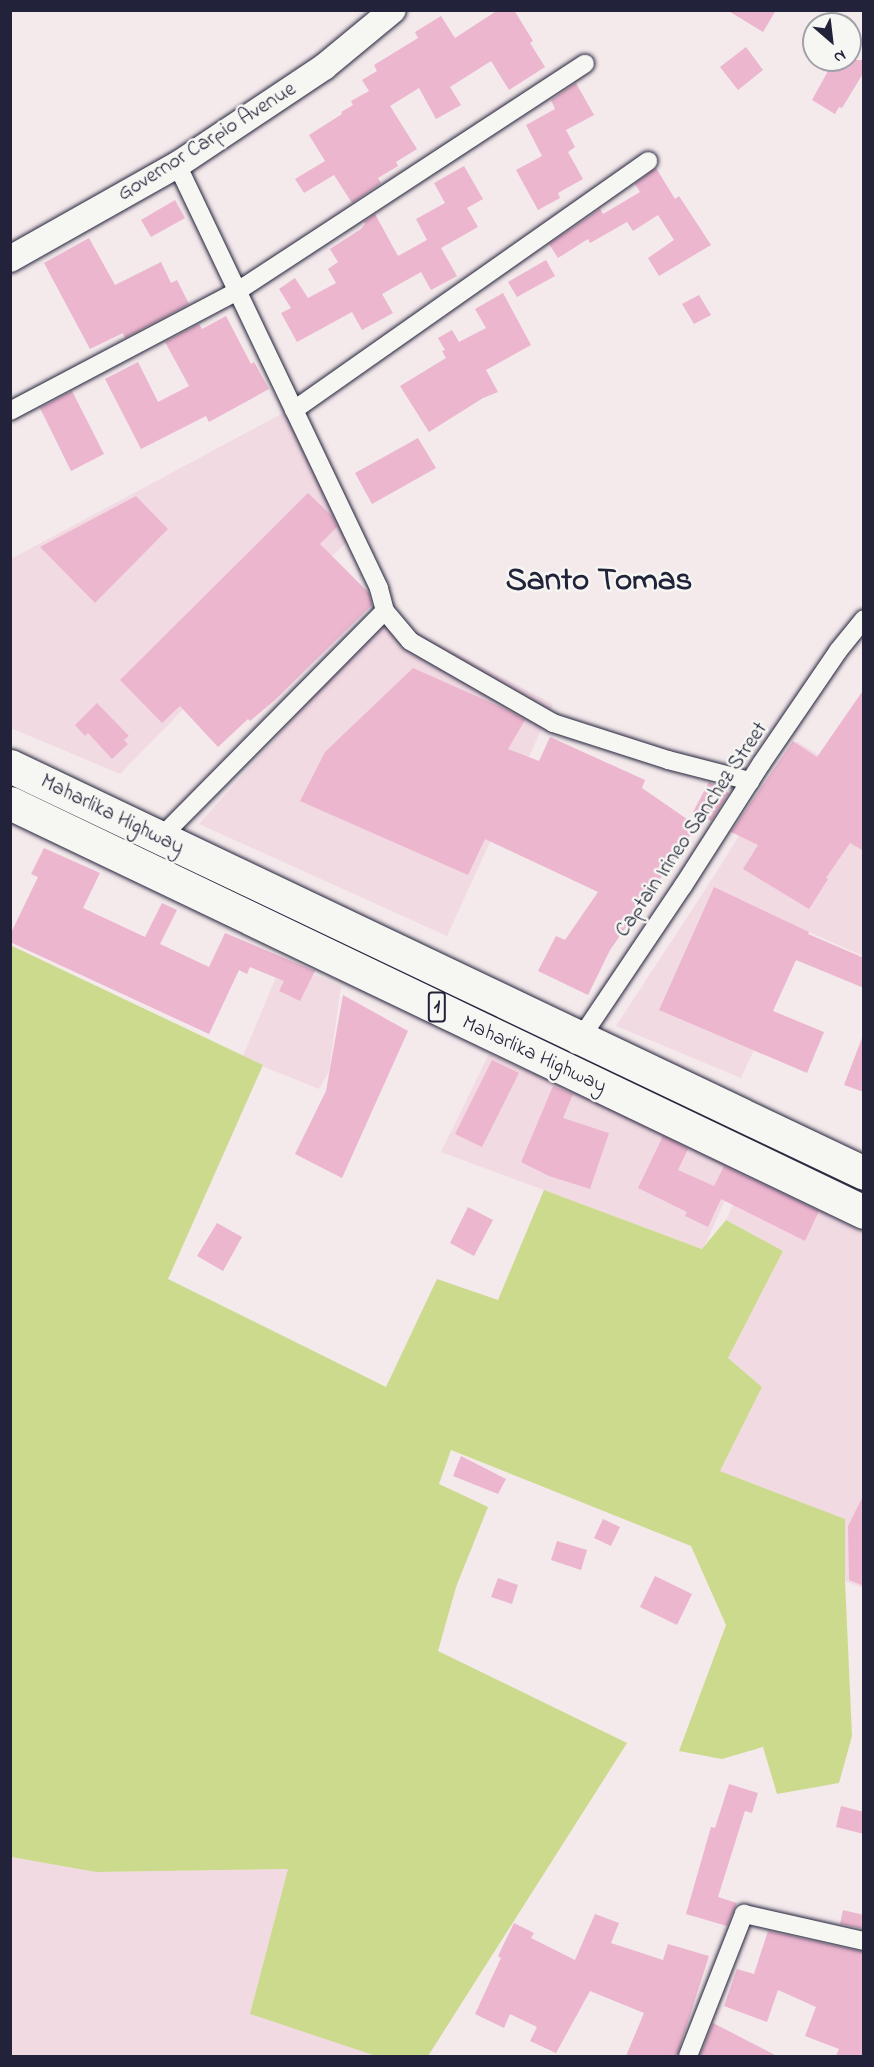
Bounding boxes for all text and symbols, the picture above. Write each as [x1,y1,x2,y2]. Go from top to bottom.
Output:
north arrow [802,12,862,72]
text: N [829,43,850,69]
street label: Governor Carpio Avenue [113,77,301,207]
district label: Santo Tomas [506,562,692,602]
street label: Captain Irineo Sanchez Street [611,718,773,942]
street label: Maharlika Highway [36,769,188,861]
road number: 1 [426,990,448,1024]
street label: Maharlika Highway [458,1011,610,1099]

